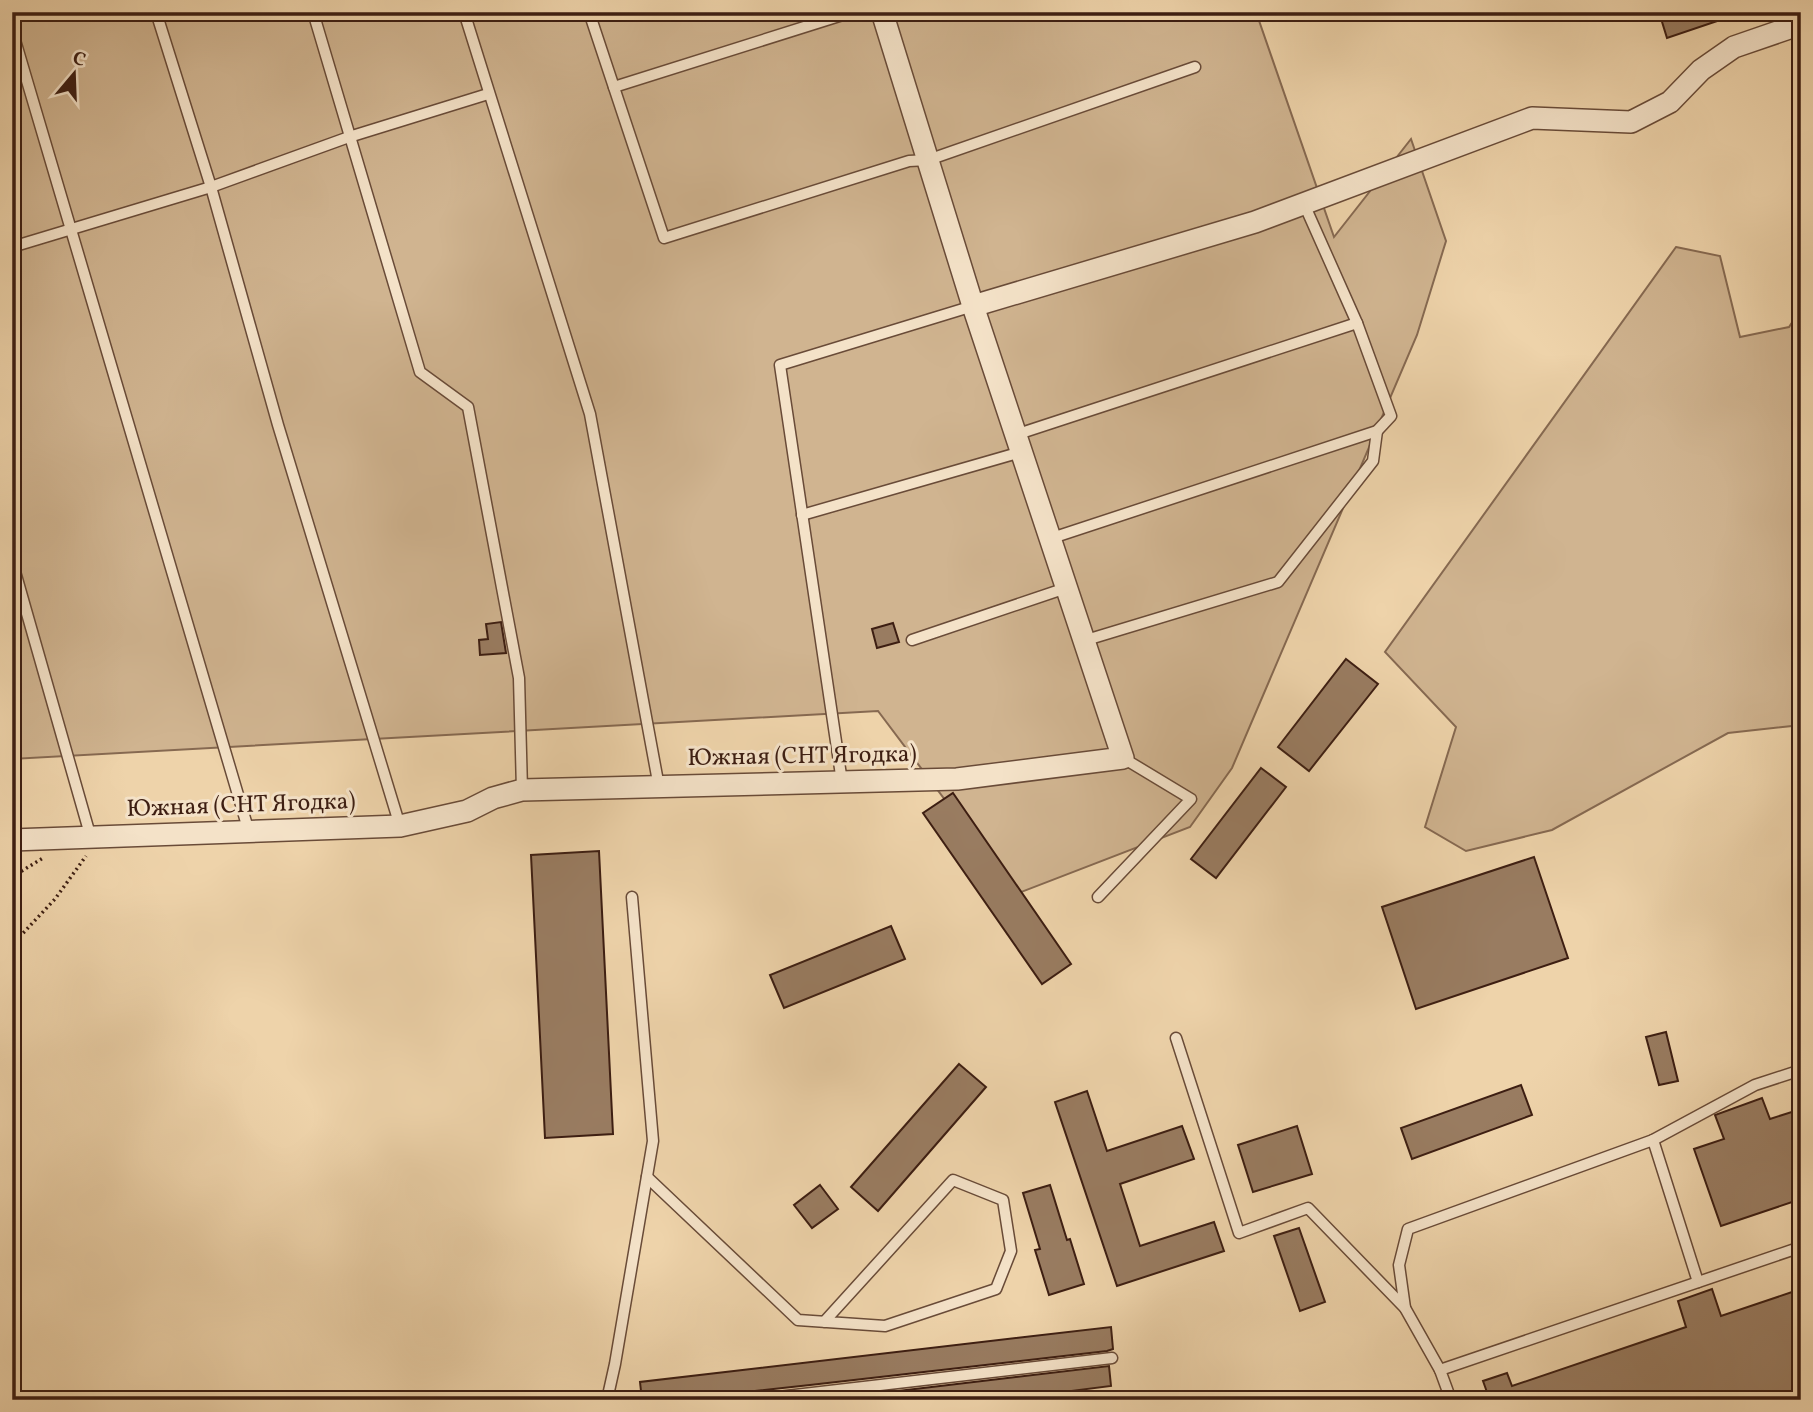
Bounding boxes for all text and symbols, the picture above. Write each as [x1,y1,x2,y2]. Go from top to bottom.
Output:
north arrow [38,38,108,108]
text: С [69,46,89,74]
street label: Южная (СНТ Ягодка) [687,738,917,776]
street label: Южная (СНТ Ягодка) [126,785,356,827]

